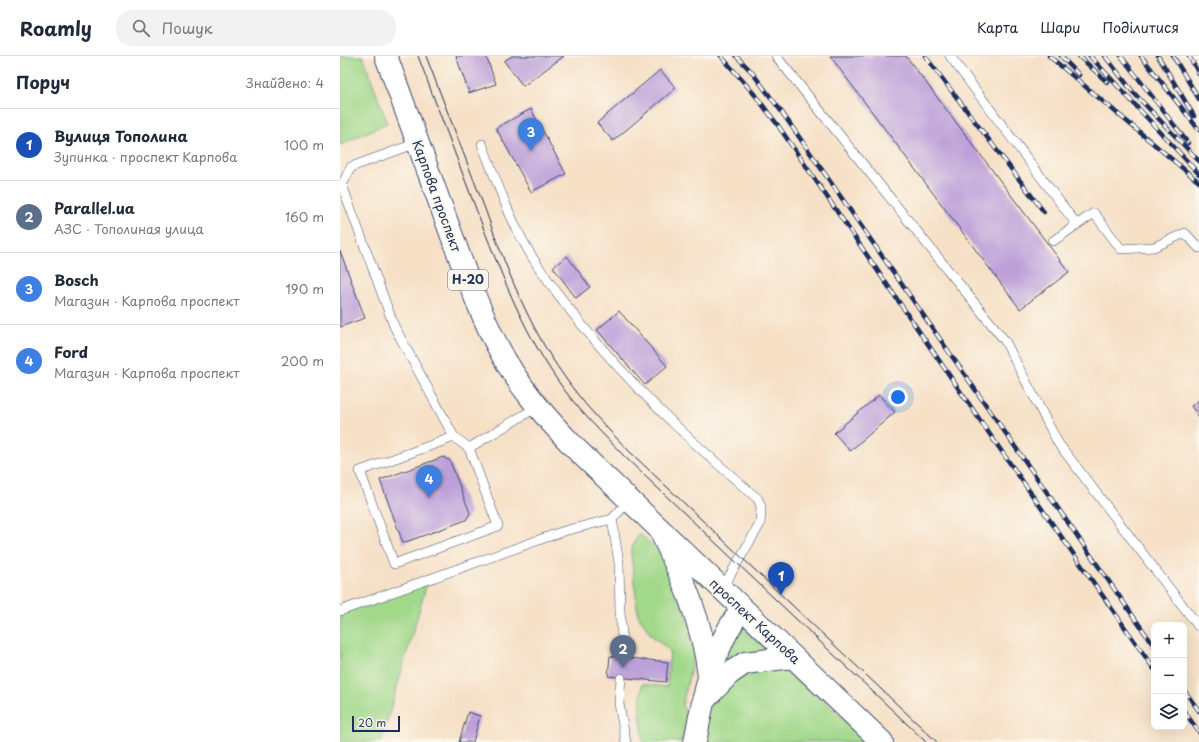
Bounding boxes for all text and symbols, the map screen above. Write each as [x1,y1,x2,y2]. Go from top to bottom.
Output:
search box [116,10,396,46]
text: Roamly [20,14,92,42]
text: Пошук [162,16,213,39]
icon: search [130,17,152,39]
text: Карта [977,17,1018,38]
text: Шари [1040,17,1080,38]
text: Поділитися [1102,17,1179,38]
text: Поруч [16,69,70,95]
text: Знайдено: 4 [246,73,324,92]
pin: 3 [518,118,544,151]
text: Вулиця Тополина [54,124,188,147]
text: 1 [26,135,32,154]
text: 100 m [284,135,324,154]
street label: Карпова проспект [408,137,467,255]
text: Зупинка · проспект Карпова [54,147,237,166]
text: Parallel.ua [54,196,135,219]
text: 2 [24,207,34,226]
text: 160 m [285,207,324,226]
text: АЗС · Тополиная улица [54,219,204,238]
text: Bosch [54,268,99,291]
road number: Н-20 [448,270,488,290]
text: 3 [25,279,33,298]
text: 190 m [285,279,324,298]
text: Магазин · Карпова проспект [54,291,240,310]
text: Ford [54,340,88,363]
text: 4 [25,351,33,370]
text: 200 m [281,351,324,370]
text: Магазин · Карпова проспект [54,363,240,382]
your location [888,387,908,407]
pin: 4 [416,465,442,498]
pin: 1 [768,562,794,595]
street label: проспект Карпова [706,574,805,668]
map controls [1151,622,1187,730]
button: + [1151,622,1187,658]
pin: 2 [610,635,636,668]
button: − [1151,658,1187,694]
button: layers [1151,694,1187,730]
scale bar [352,714,400,733]
text: 20 m [358,714,386,731]

